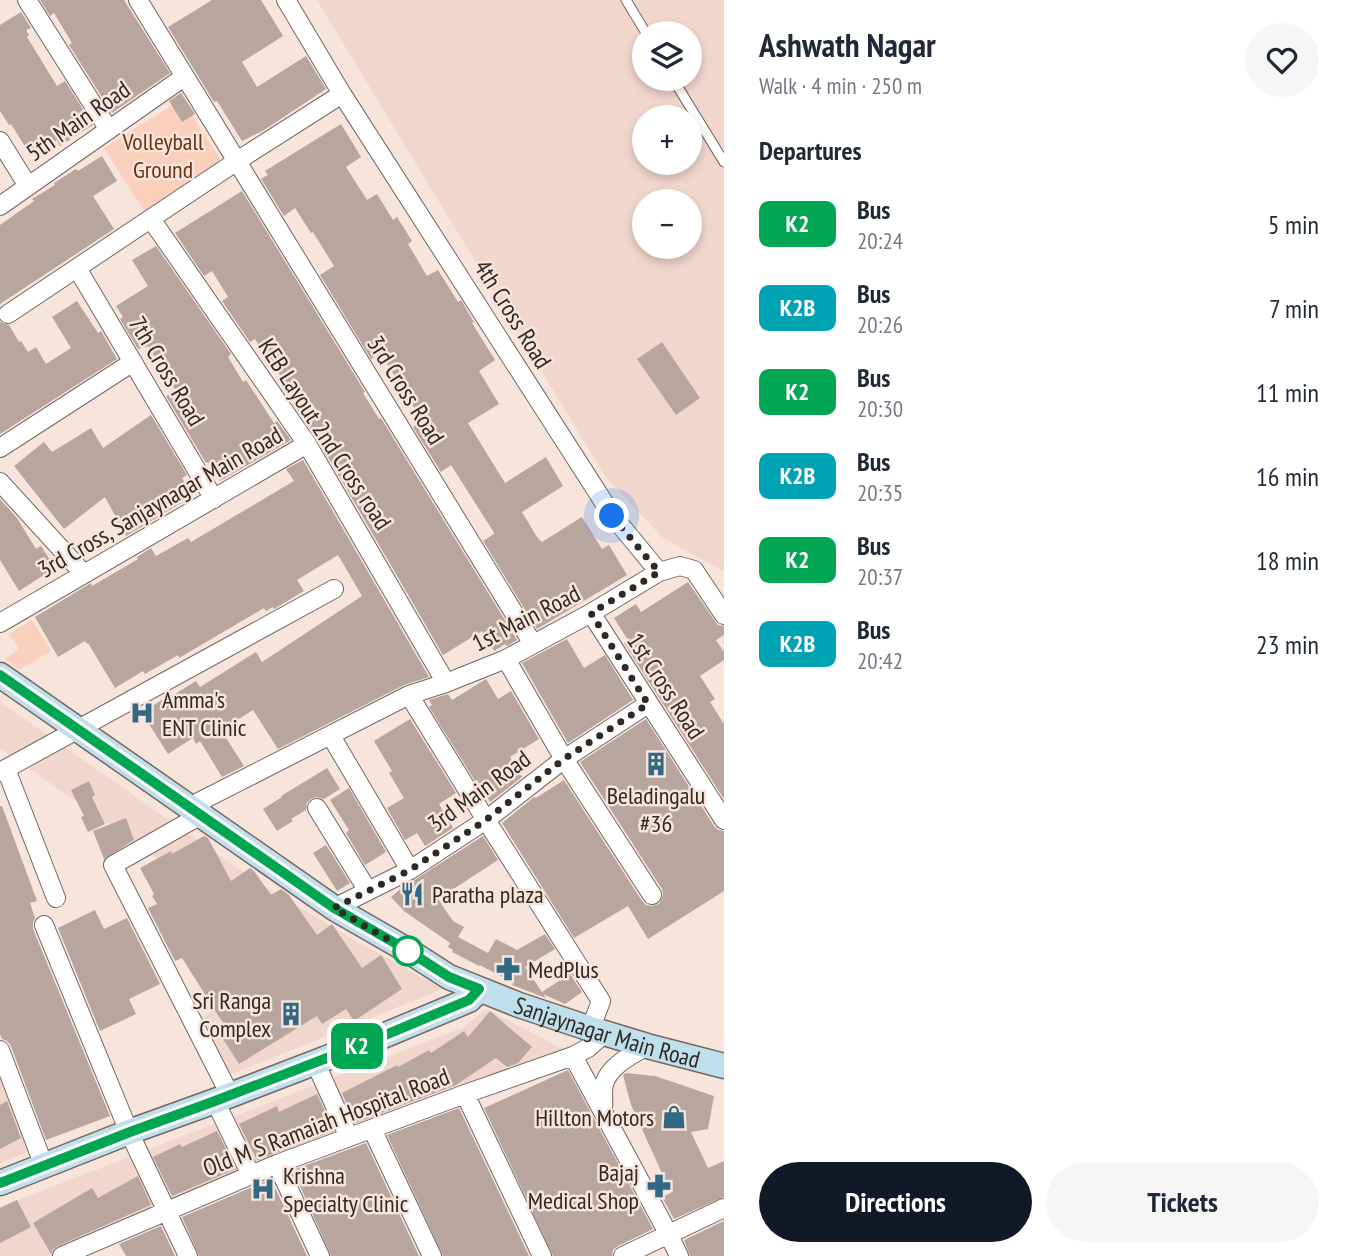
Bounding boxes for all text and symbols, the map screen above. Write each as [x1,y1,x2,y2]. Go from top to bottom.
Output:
map controls [632,21,702,259]
button: layers [632,21,702,91]
text: Ashwath Nagar [759,23,936,66]
button: heart [1245,23,1319,97]
text: Walk · 4 min · 250 m [759,71,922,100]
street label: 5th Main Road [20,74,136,168]
button: + [632,105,702,175]
park label: Volleyball Ground [121,126,204,185]
text: Departures [759,134,862,167]
button: − [632,189,702,259]
text: Bus [857,193,890,226]
text: K2 [786,208,809,239]
text: 5 min [1268,208,1319,241]
text: 20:24 [857,226,903,255]
street label: 4th Cross Road [467,254,559,374]
text: Bus [857,277,890,310]
text: K2B [780,292,815,323]
text: 7 min [1269,292,1319,325]
street label: 7th Cross Road [122,310,212,432]
text: 20:26 [857,310,903,339]
street label: 3rd Cross Road [360,330,452,450]
street label: KEB Layout 2nd Cross road [252,332,398,536]
text: Bus [857,361,890,394]
text: K2 [786,376,809,407]
text: 11 min [1256,376,1319,409]
text: 20:30 [857,394,903,423]
street label: 3rd Cross, Sanjaynagar Main Road [32,419,288,585]
text: Bus [857,445,890,478]
text: K2B [780,460,815,491]
text: 16 min [1256,460,1319,493]
text: 20:35 [857,478,903,507]
your location [594,498,629,533]
text: Bus [857,529,890,562]
text: K2 [786,544,809,575]
text: 18 min [1256,544,1319,577]
text: 20:37 [857,562,903,591]
street label: 1st Main Road [467,578,585,658]
text: Bus [857,613,890,646]
street label: 1st Cross Road [620,627,712,745]
text: K2B [780,628,815,659]
text: 23 min [1256,628,1319,661]
text: 20:42 [857,646,903,675]
place label: Amma's ENT Clinic [162,684,247,743]
hospital icon: Amma's ENT Clinic [128,699,156,727]
street label: 3rd Main Road [422,743,536,839]
building icon: Beladingalu #36 [642,750,670,778]
place label: Beladingalu #36 [607,780,705,839]
place label: Paratha plaza [432,879,544,910]
restaurant icon: Paratha plaza [398,880,426,908]
unlabelled marker [393,936,423,966]
place label: MedPlus [528,954,599,985]
pharmacy icon: MedPlus [494,955,522,983]
place label: Sri Ranga Complex [192,985,271,1044]
street label: Sanjaynagar Main Road [510,989,703,1075]
building icon: Sri Ranga Complex [277,1000,305,1028]
line badge: K2 [326,1023,388,1069]
text: K2 [345,1030,369,1061]
street label: Old M S Ramaiah Hospital Road [198,1061,454,1183]
place label: Hillton Motors [535,1102,654,1133]
shop icon: Hillton Motors [660,1103,688,1131]
place label: Bajaj Medical Shop [528,1157,639,1216]
place label: Krishna Specialty Clinic [283,1160,409,1219]
button: Directions [759,1162,1032,1242]
button: Tickets [1046,1162,1319,1242]
pharmacy icon: Bajaj Medical Shop [645,1172,673,1200]
hospital icon: Krishna Specialty Clinic [249,1175,277,1203]

